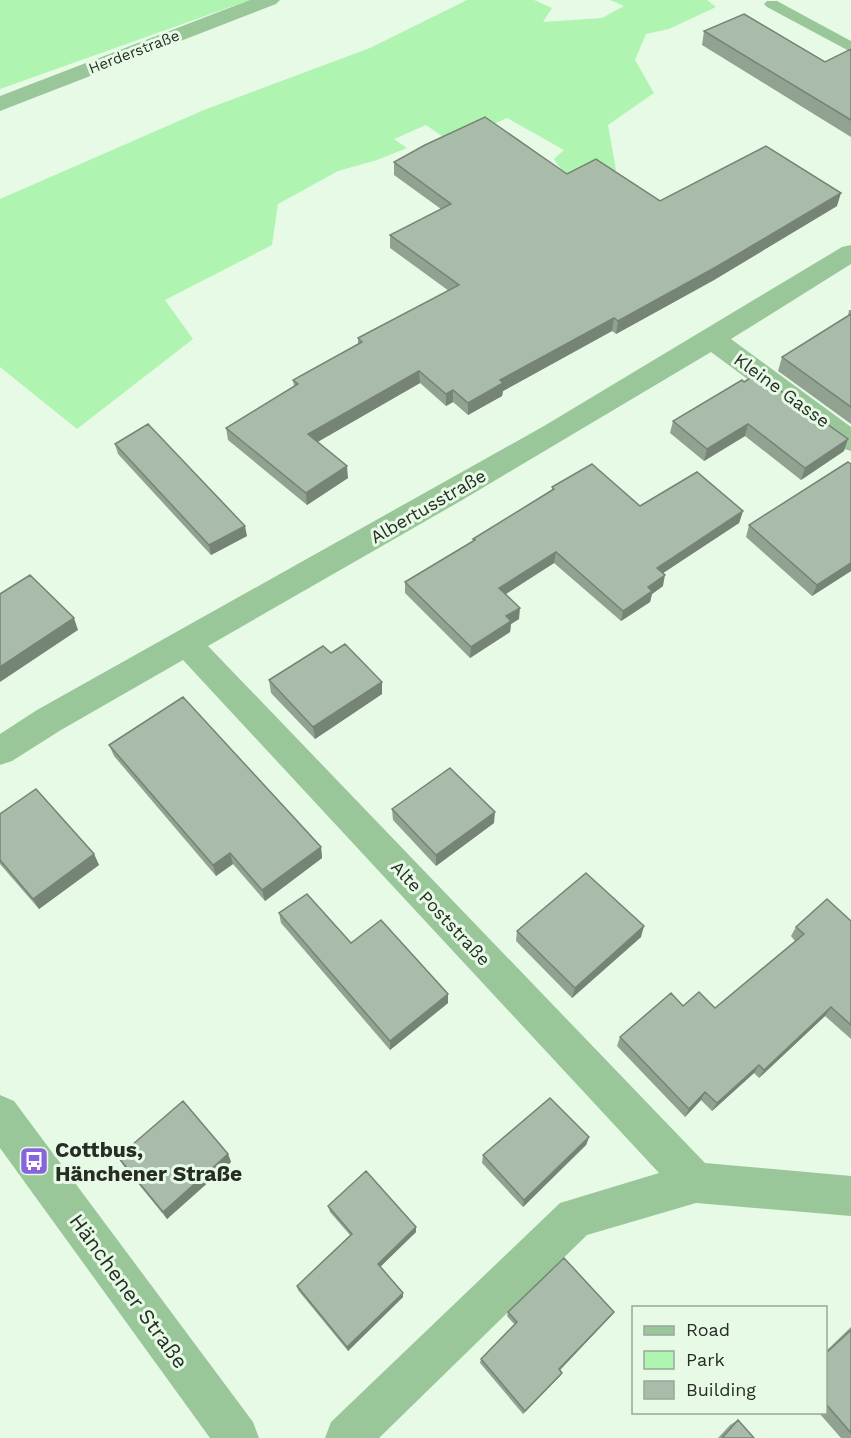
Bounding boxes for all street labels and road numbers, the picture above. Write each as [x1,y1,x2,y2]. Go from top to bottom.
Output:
street label: Herderstraße [86,26,182,78]
street label: Kleine Gasse [730,348,834,432]
street label: Albertusstraße [367,464,489,548]
street label: Alte Poststraße [387,856,495,970]
street label: Hänchener Straße [65,1209,193,1373]

